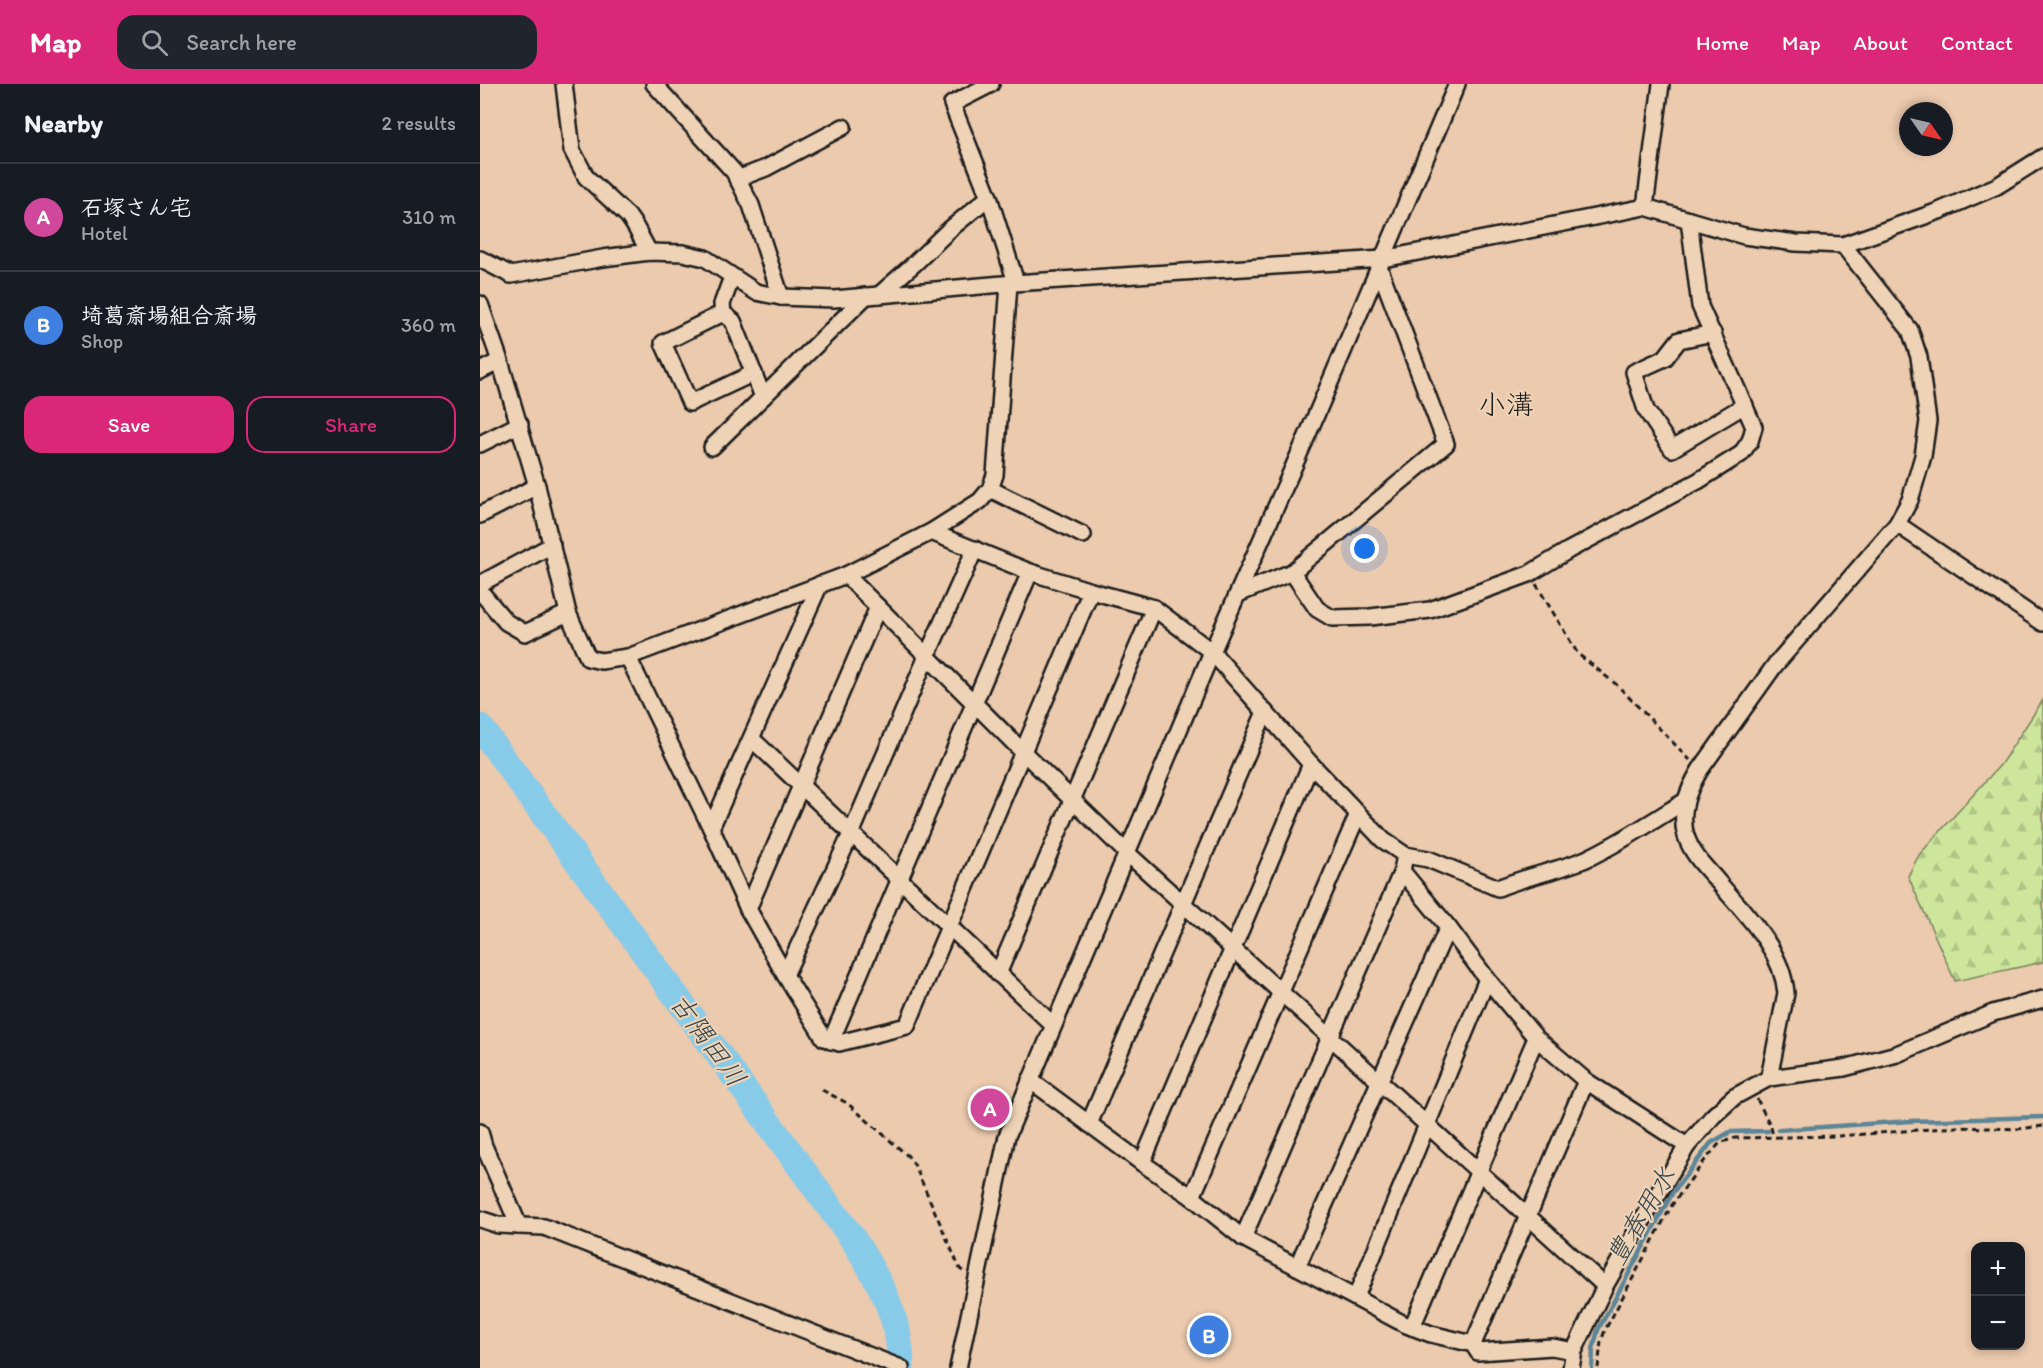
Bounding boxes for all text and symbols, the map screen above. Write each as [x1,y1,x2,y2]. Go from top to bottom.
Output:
search box [117,15,537,69]
text: Map [30,25,81,59]
icon: search [138,26,171,59]
text: Search here [186,29,297,56]
text: Home [1696,30,1749,55]
text: Map [1782,30,1821,55]
text: About [1854,30,1908,55]
text: Contact [1941,30,2013,55]
north arrow [1899,102,1953,156]
text: Nearby [24,107,103,139]
text: 2 results [382,111,456,135]
text: 石塚さん宅 [81,194,191,221]
text: A [37,205,50,229]
text: 310 m [402,205,456,229]
text: Hotel [81,221,128,245]
text: 埼葛斎場組合斎場 [81,302,257,329]
text: B [37,313,50,337]
text: 360 m [401,313,456,337]
text: Shop [81,329,123,353]
district label: 小溝 [1478,387,1534,421]
button: Save [24,396,234,453]
button: Share [246,396,456,453]
your location [1350,534,1379,563]
water label: 古隅田川 [663,986,753,1093]
pin: A [970,1086,1010,1130]
water label: 豊春用水 [1599,1161,1683,1271]
map controls [1971,1242,2025,1350]
button: + [1971,1242,2025,1296]
button: − [1971,1296,2025,1350]
pin: B [1190,1312,1228,1358]

